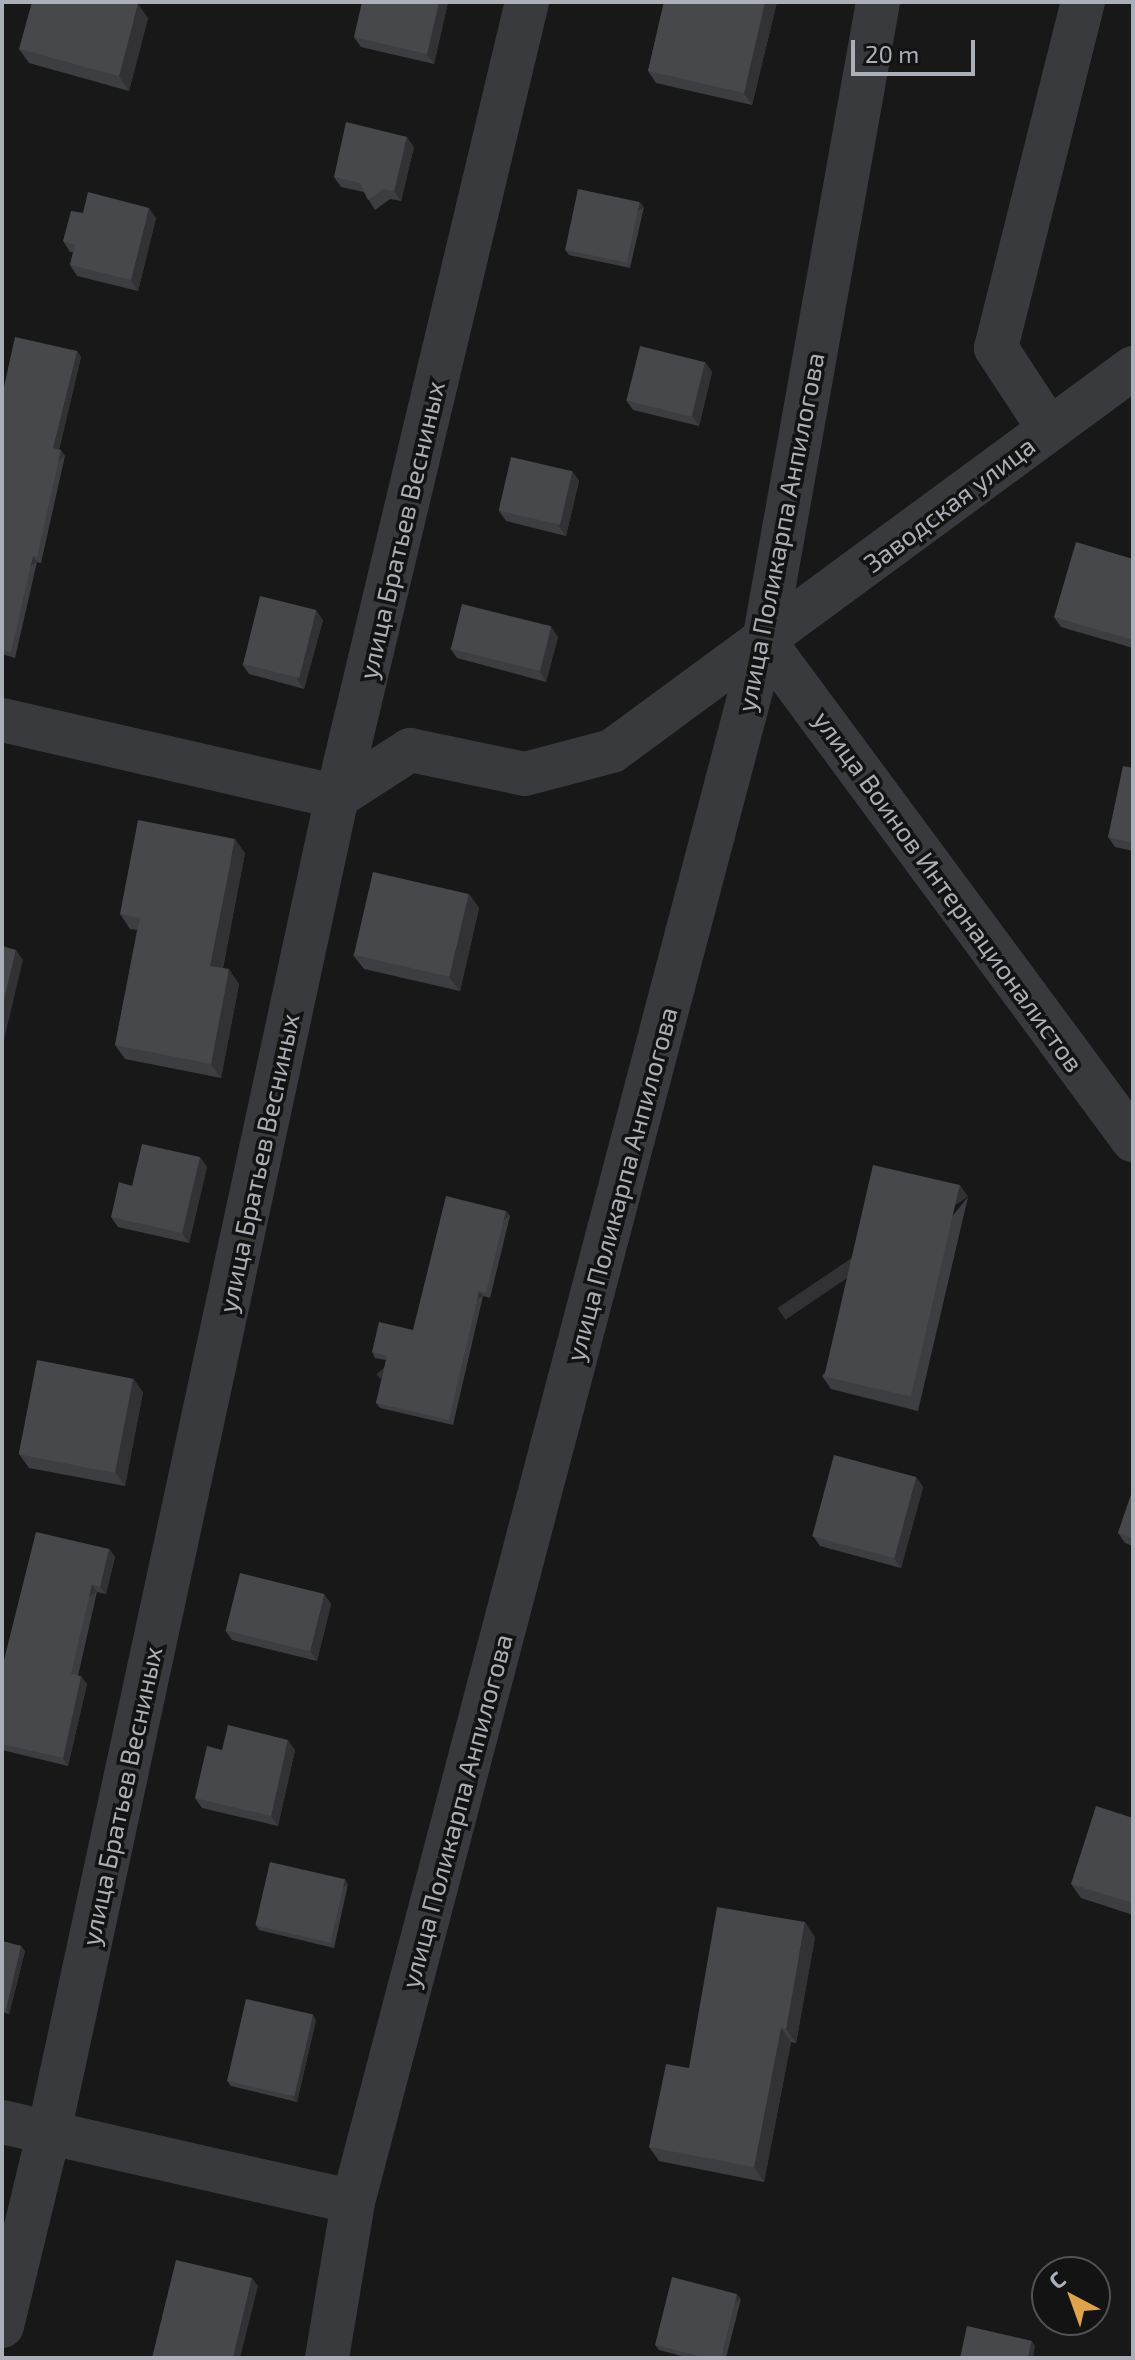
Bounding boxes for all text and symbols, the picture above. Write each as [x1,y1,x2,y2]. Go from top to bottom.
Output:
scale bar [855,24,979,74]
text: 20 m [865,39,919,68]
street label: улица Поликарпа Анпилогова [730,350,830,714]
street label: улица Братьев Весниных [352,378,450,682]
street label: Заводская улица [857,429,1041,579]
street label: улица Воинов Интернационалистов [807,704,1091,1078]
street label: улица Поликарпа Анпилогова [559,1004,683,1364]
street label: улица Братьев Весниных [211,1011,305,1315]
street label: улица Поликарпа Анпилогова [394,1631,518,1991]
street label: улица Братьев Весниных [74,1644,168,1948]
north arrow [1031,2256,1111,2336]
text: С [1043,2265,1070,2293]

